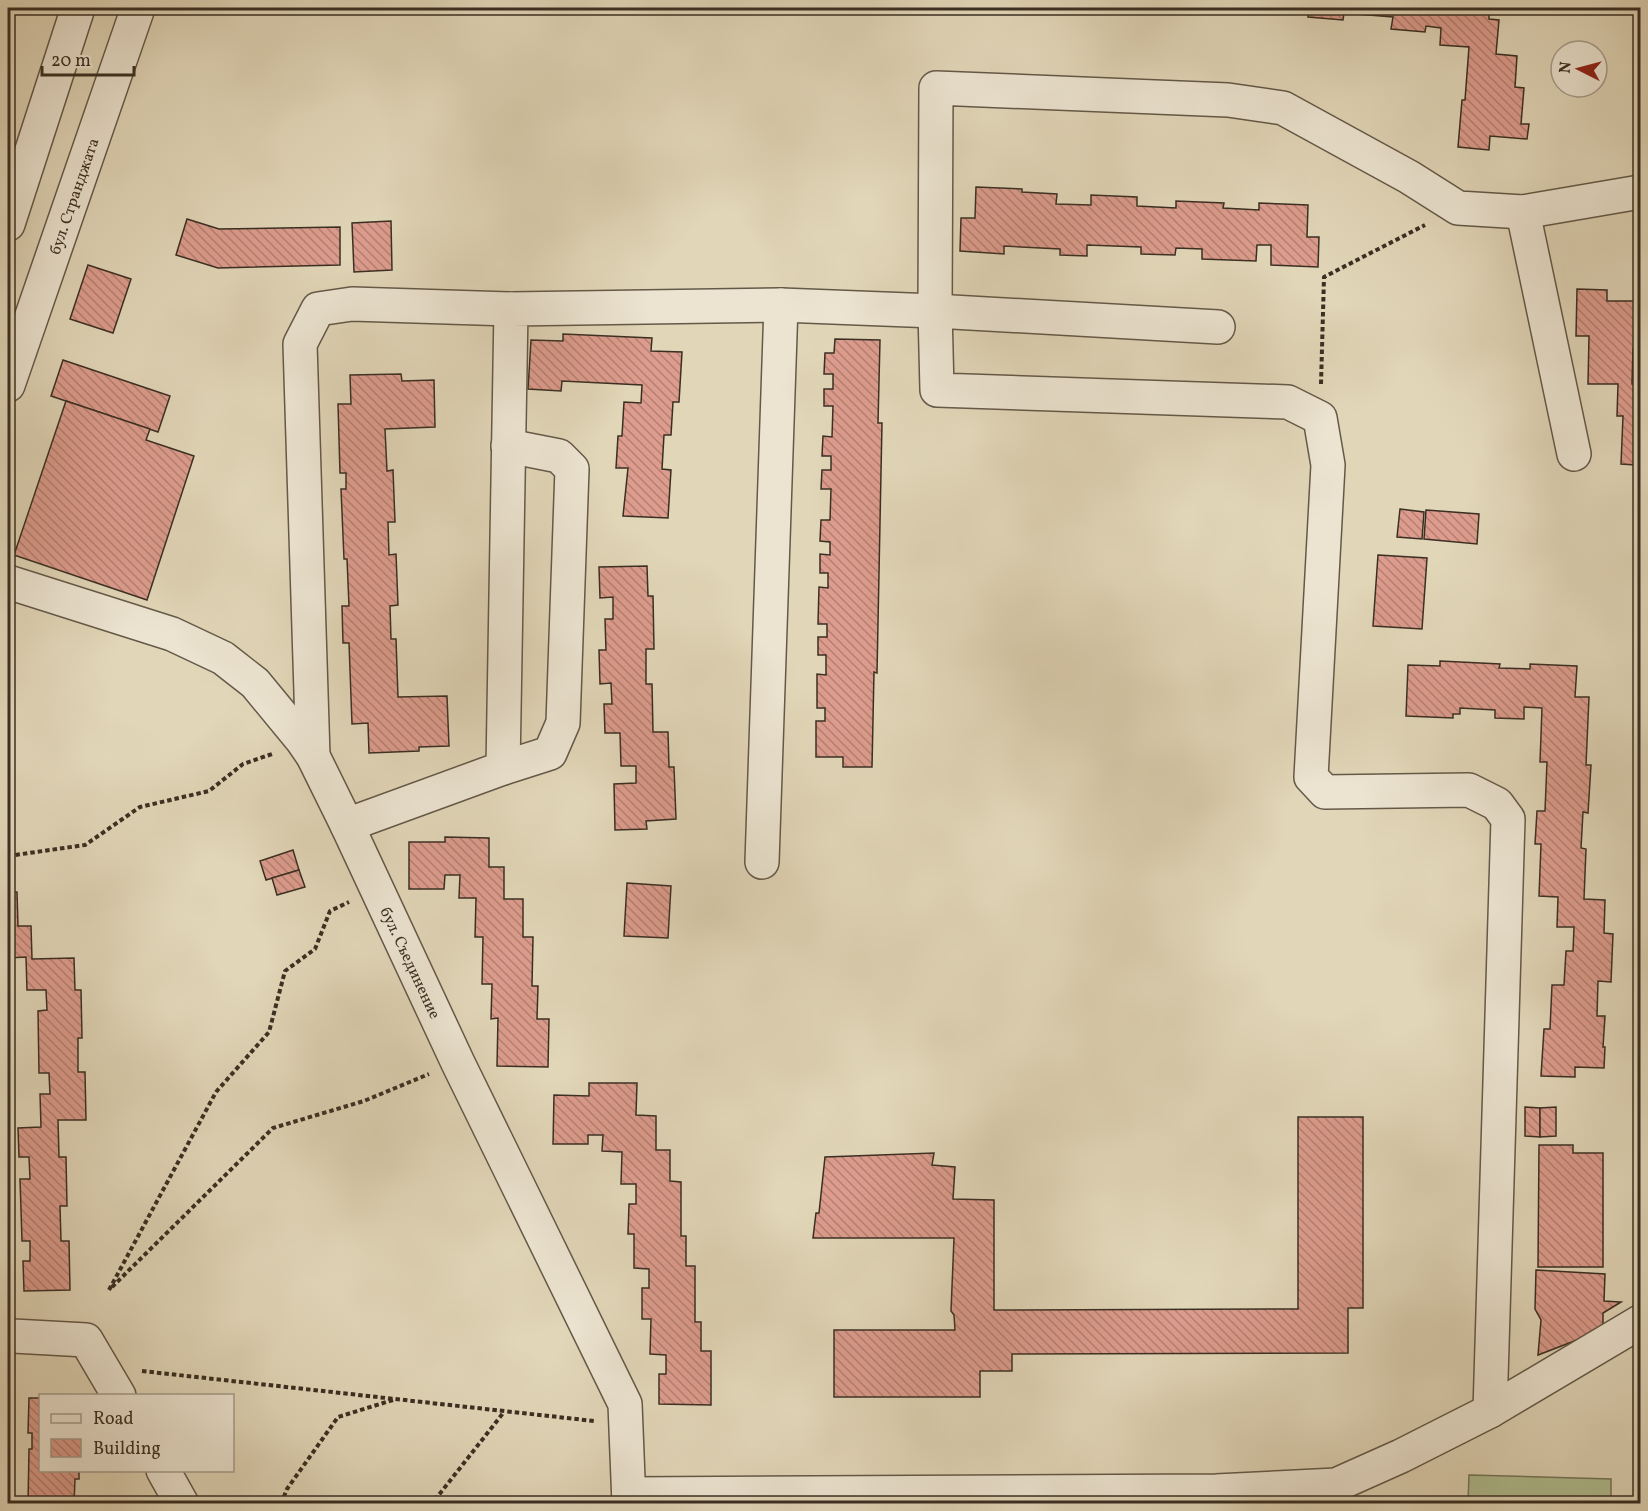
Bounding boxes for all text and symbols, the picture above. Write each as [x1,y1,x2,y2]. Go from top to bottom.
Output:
scale bar [42,39,134,77]
north arrow [1549,39,1609,99]
text: 20 m [51,49,91,74]
text: N [1555,60,1578,75]
street label: бул. Странджата [45,135,105,258]
street label: бул. Съединение [374,904,445,1023]
legend [39,1394,234,1472]
text: Road [93,1407,134,1432]
text: Building [93,1437,161,1462]

